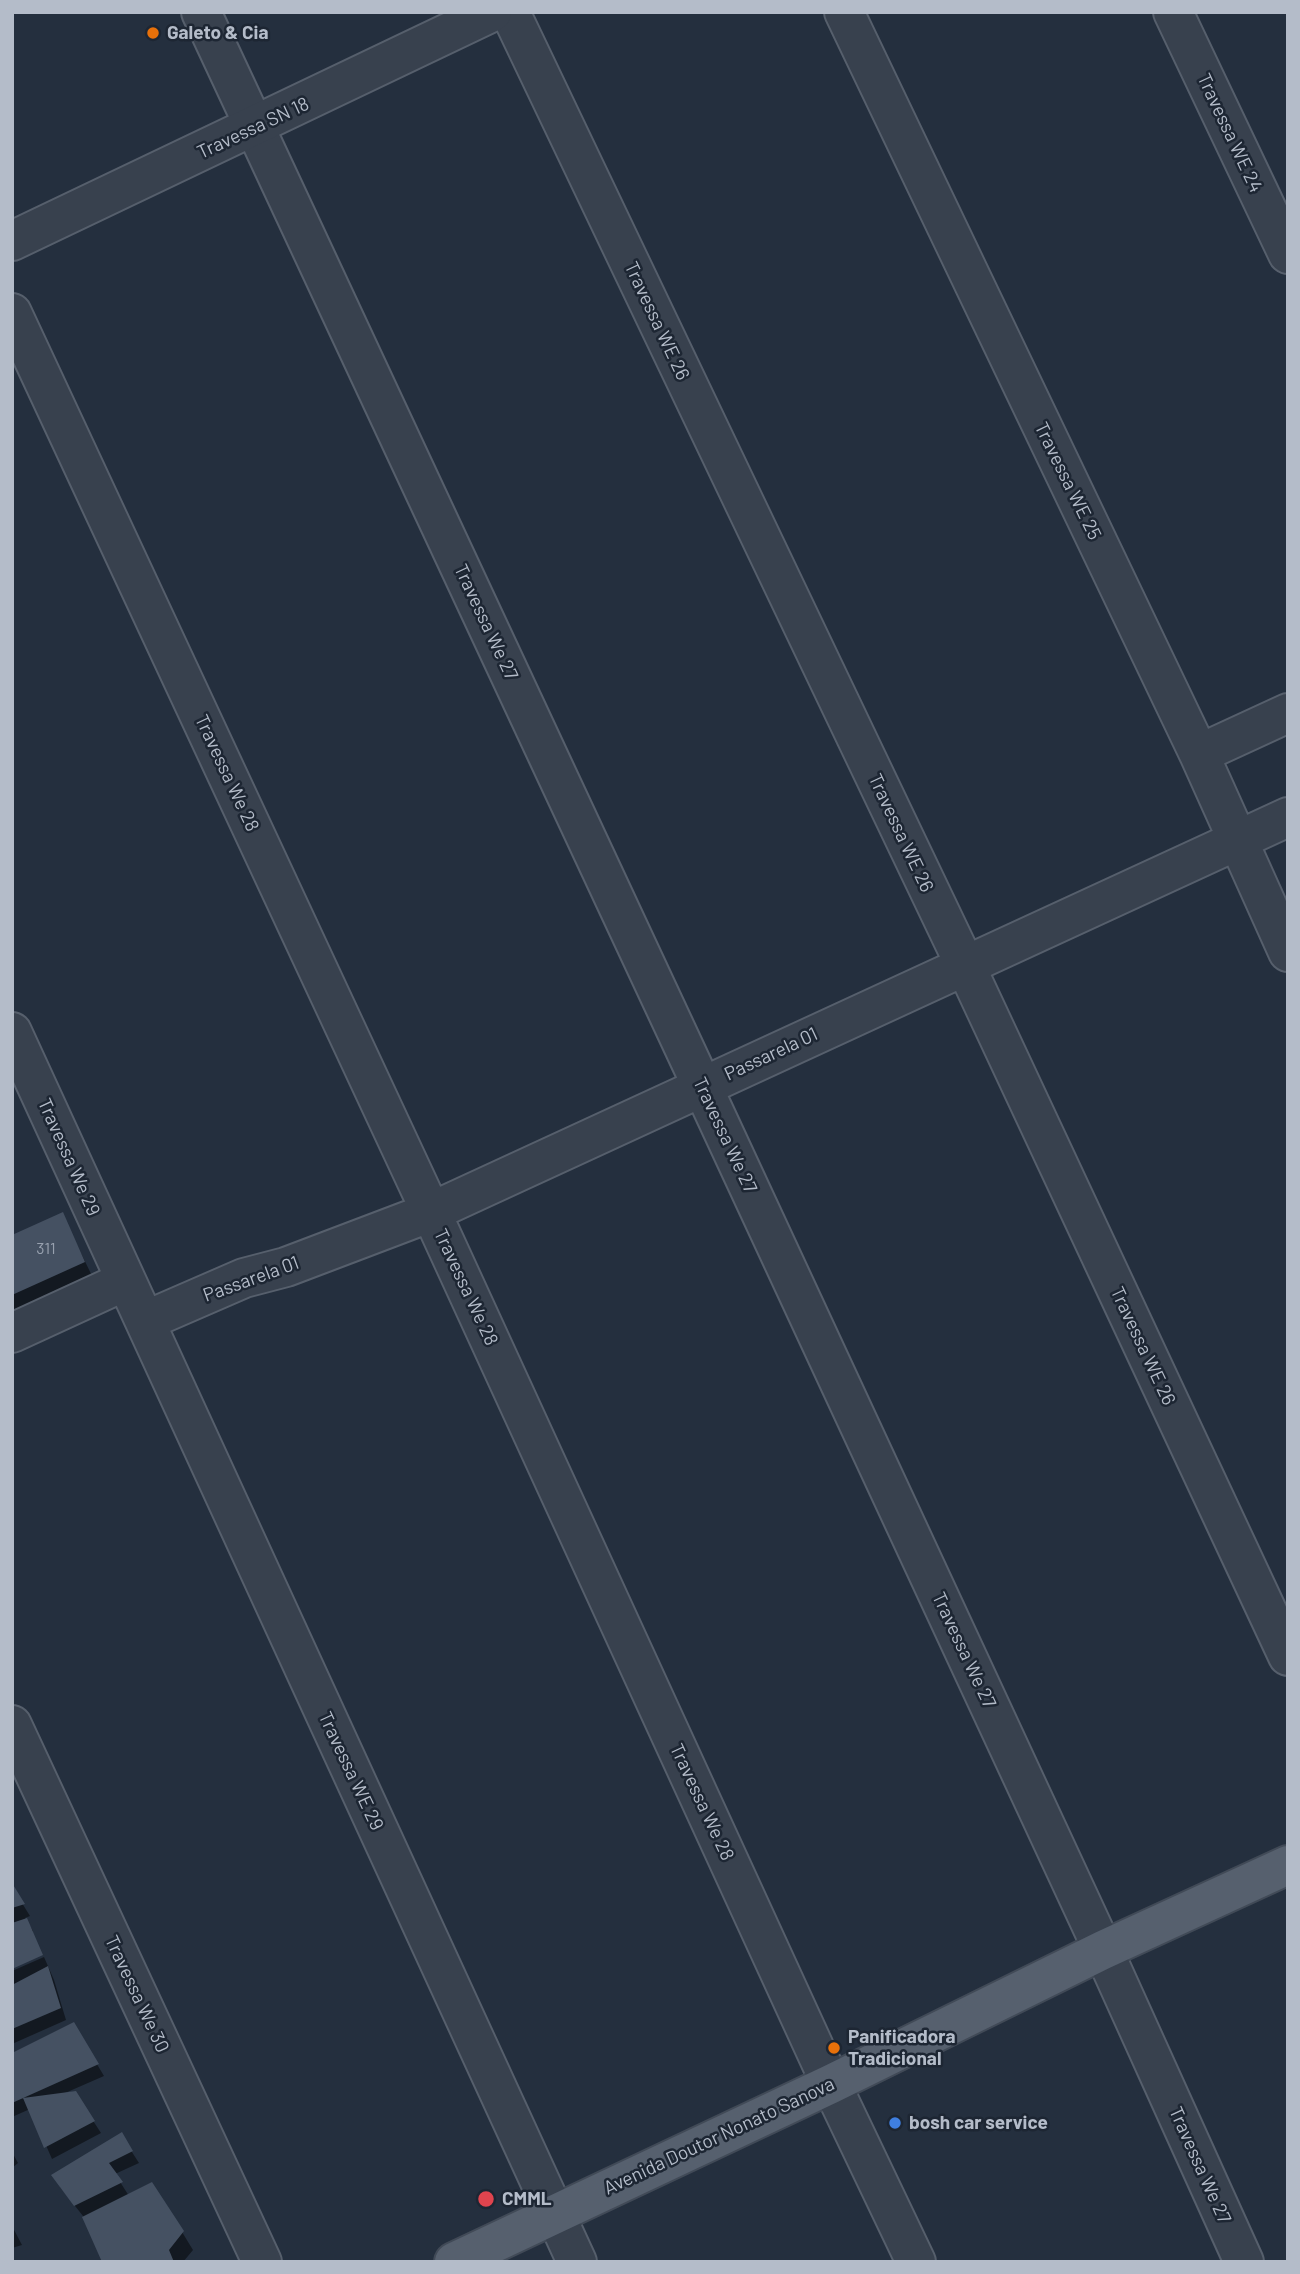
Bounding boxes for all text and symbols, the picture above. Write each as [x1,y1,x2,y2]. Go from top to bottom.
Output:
place label: Galeto & Cia [167,22,268,44]
marker: Galeto & Cia [145,25,161,41]
street label: Travessa WE 24 [1192,70,1268,196]
street label: Travessa SN 18 [193,92,313,164]
street label: Travessa WE 26 [620,258,694,384]
street label: Travessa WE 25 [1030,418,1106,544]
street label: Travessa We 27 [449,560,523,684]
street label: Travessa We 28 [190,711,264,835]
street label: Travessa WE 26 [864,770,938,896]
street label: Passarela 01 [721,1022,821,1086]
street label: Travessa We 27 [688,1073,762,1197]
street label: Travessa We 29 [33,1095,105,1219]
street label: Travessa We 28 [429,1225,503,1349]
house number: 311 [36,1239,56,1259]
street label: Passarela 01 [200,1251,302,1307]
street label: Travessa WE 26 [1106,1283,1180,1409]
street label: Travessa We 27 [927,1588,1001,1712]
street label: Travessa WE 29 [314,1708,388,1834]
street label: Travessa We 28 [665,1740,739,1864]
street label: Travessa We 30 [100,1932,174,2056]
place label: Panificadora Tradicional [848,2026,955,2070]
marker: Panificadora Tradicional [826,2040,842,2056]
street label: Avenida Doutor Nonato Sanova [600,2072,838,2200]
street label: Travessa We 27 [1164,2103,1236,2227]
place label: bosh car service [909,2112,1048,2134]
marker: bosh car service [887,2115,903,2131]
place label: CMML [502,2188,552,2210]
marker: CMML [476,2189,496,2209]

